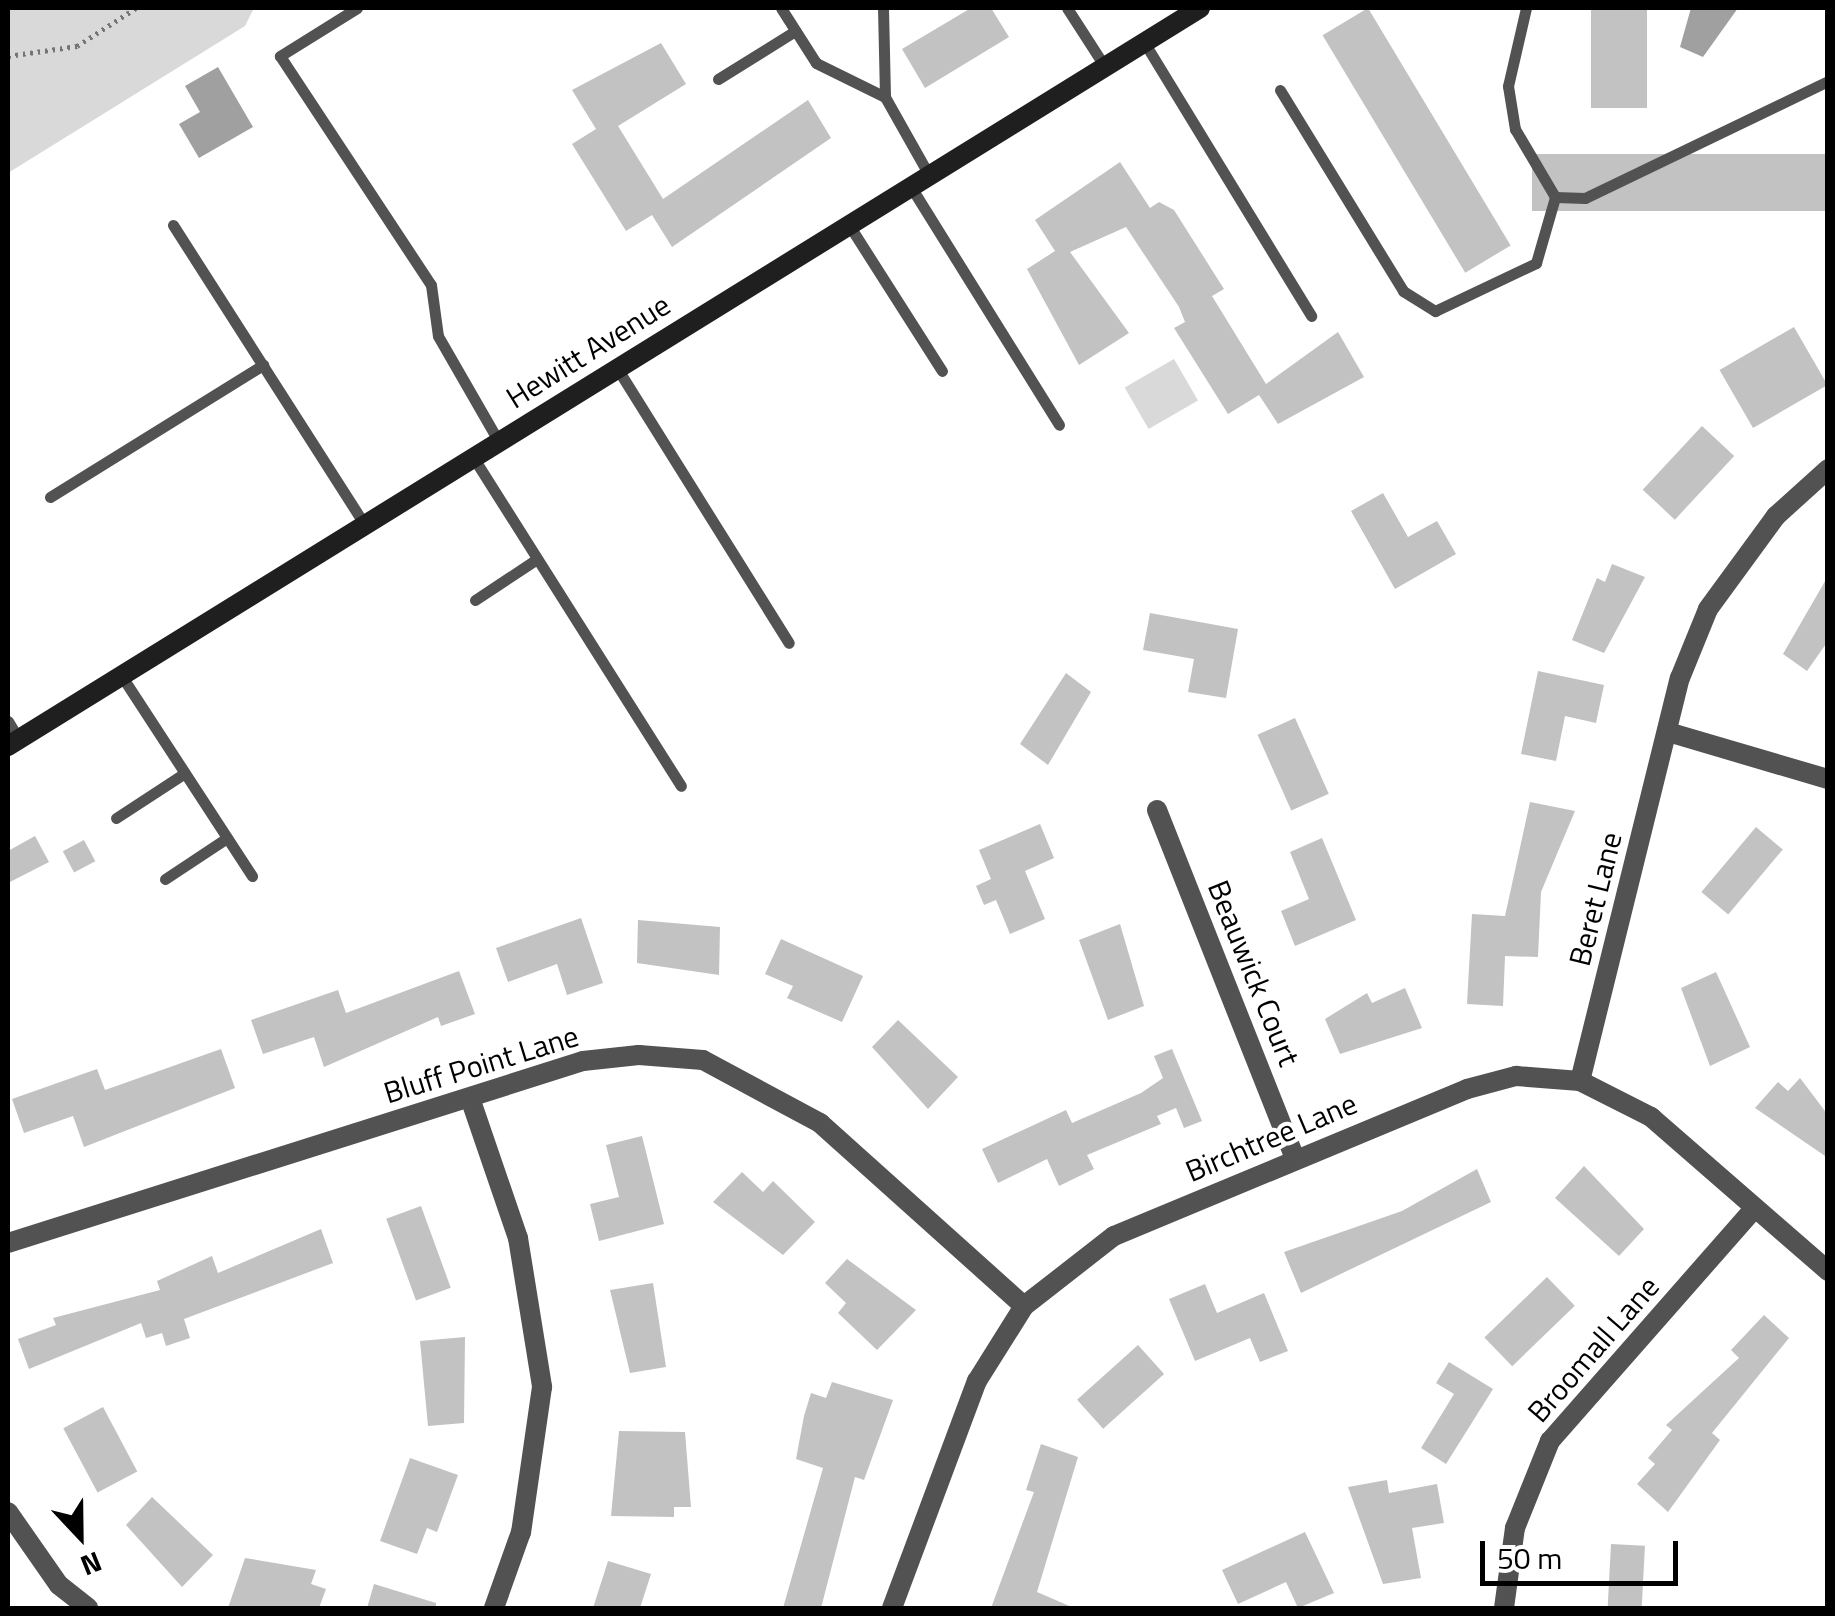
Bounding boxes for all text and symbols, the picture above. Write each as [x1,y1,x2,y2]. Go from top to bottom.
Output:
street label: Hewitt Avenue [500,286,676,416]
street label: Beret Lane [1561,828,1629,970]
street label: Beauwick Court [1200,875,1308,1071]
street label: Bluff Point Lane [379,1017,583,1111]
street label: Birchtree Lane [1180,1085,1362,1189]
street label: Broomall Lane [1520,1269,1666,1429]
north arrow [30,1486,130,1586]
scale bar [1485,1521,1682,1583]
text: 50 m [1497,1535,1562,1581]
text: N [74,1541,108,1588]

